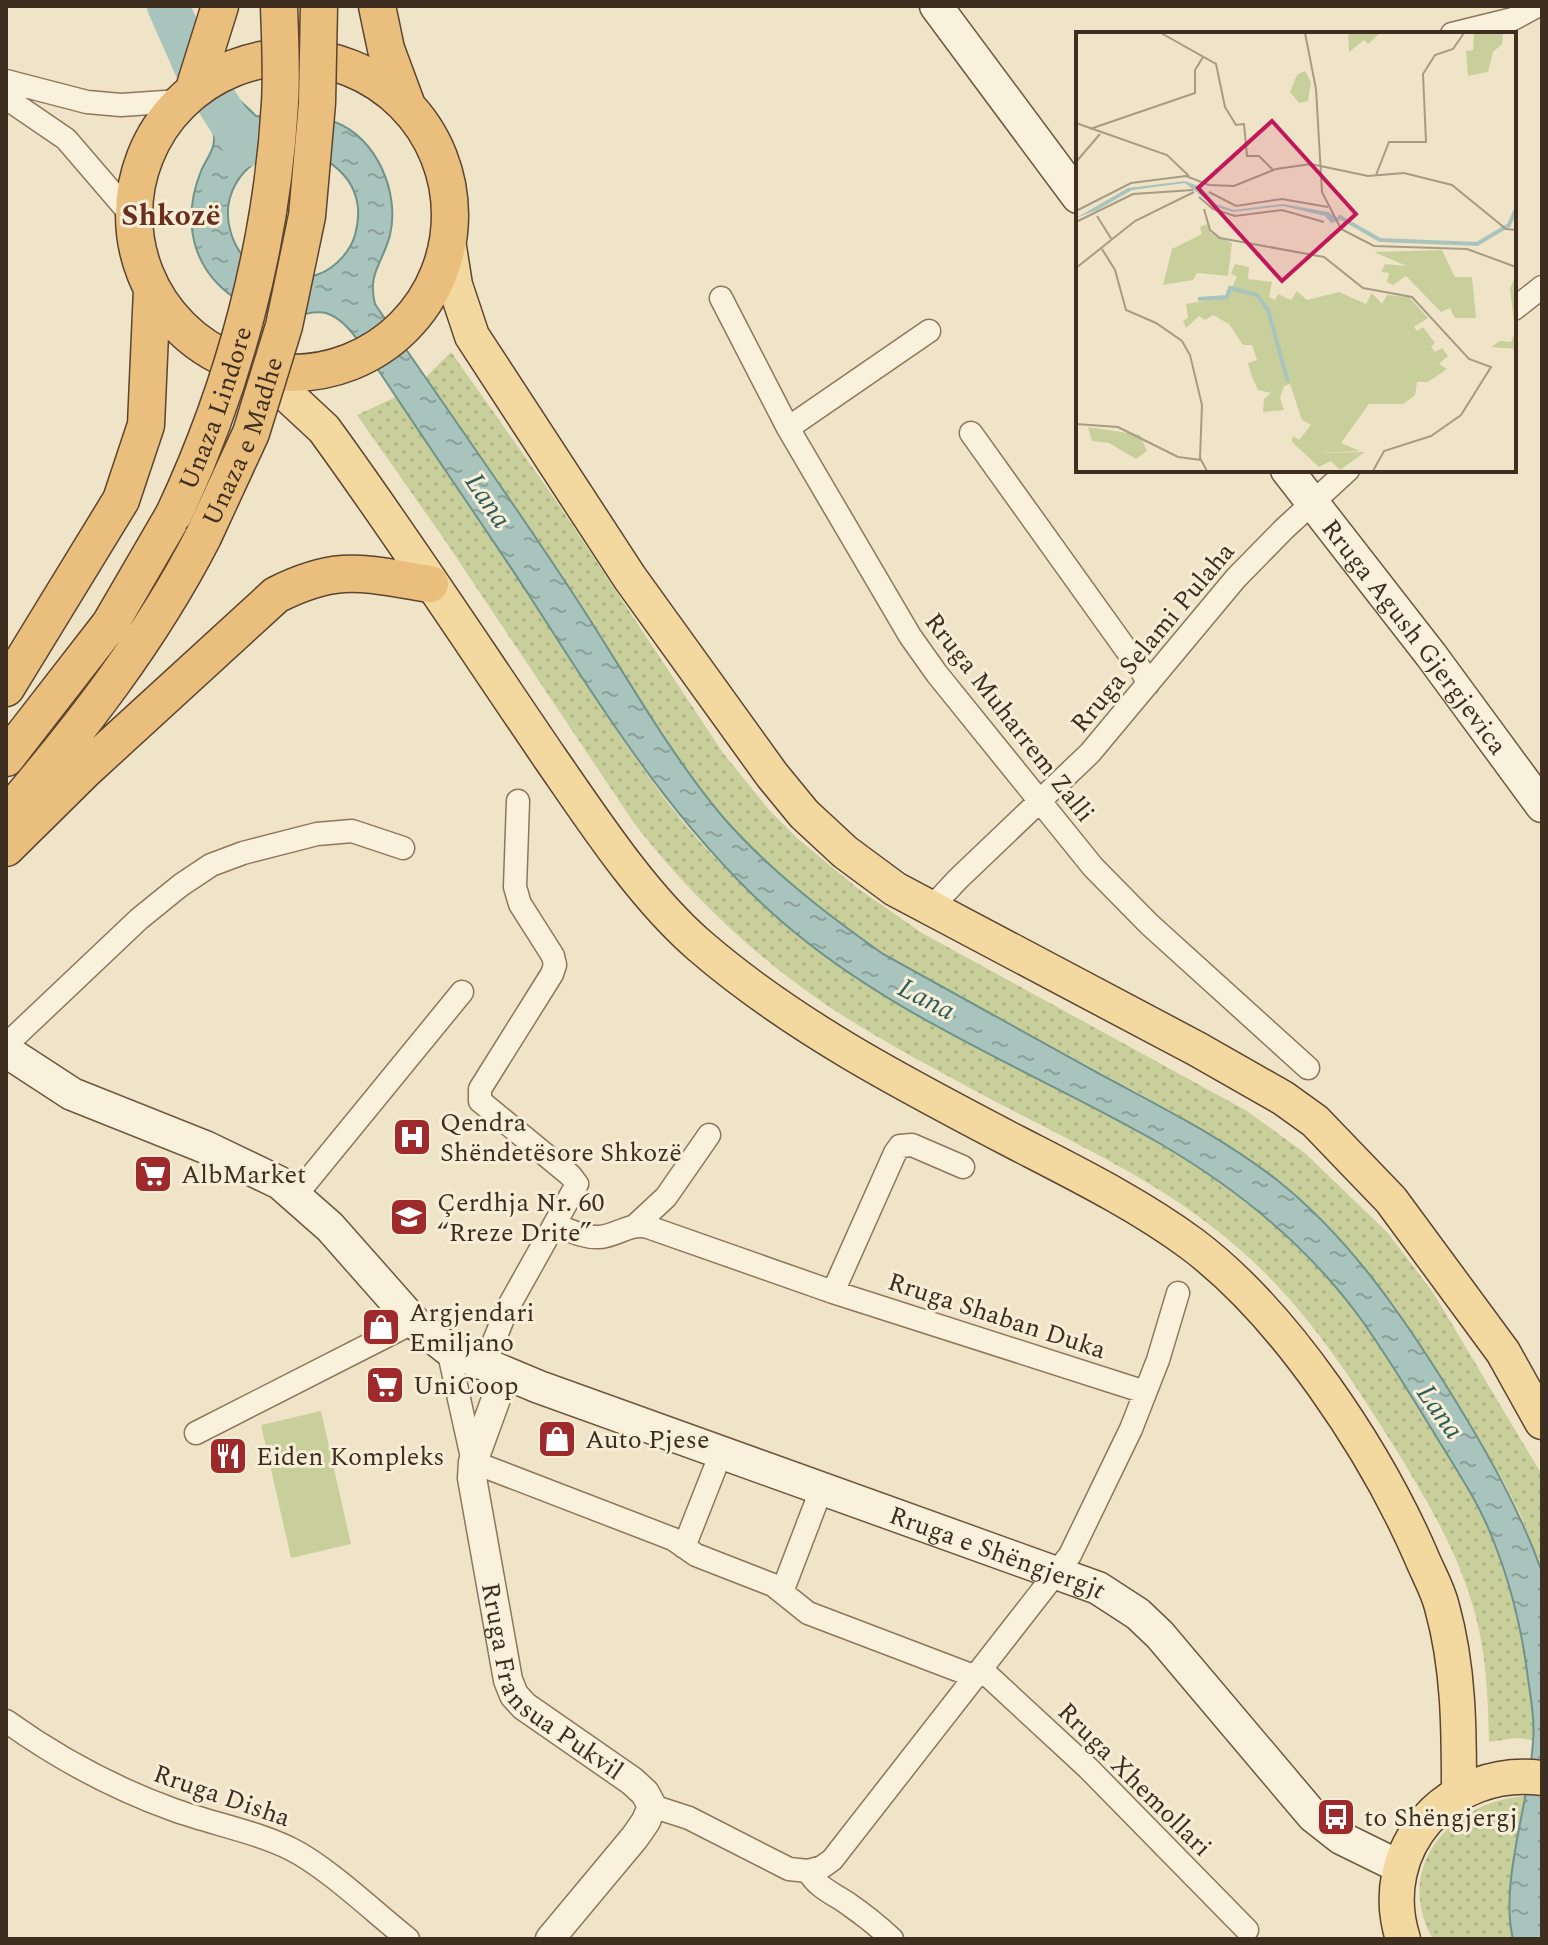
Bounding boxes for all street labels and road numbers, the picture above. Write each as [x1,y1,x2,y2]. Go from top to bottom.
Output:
street label: Unaza Lindore [168,322,263,496]
street label: Unaza e Madhe [192,352,294,533]
street label: Rruga Agush Gjergjevica [1311,511,1517,764]
street label: Rruga Selami Pulaha [1061,533,1245,742]
street label: Rruga Muharrem Zalli [914,604,1104,831]
street label: Rruga Shaban Duka [882,1262,1111,1370]
street label: Rruga e Shëngjergjt [883,1496,1114,1610]
street label: Rruga Fransua Pukvil [470,1579,632,1791]
street label: Rruga Xhemollari [1048,1693,1221,1866]
street label: Rruga Disha [148,1754,296,1838]

